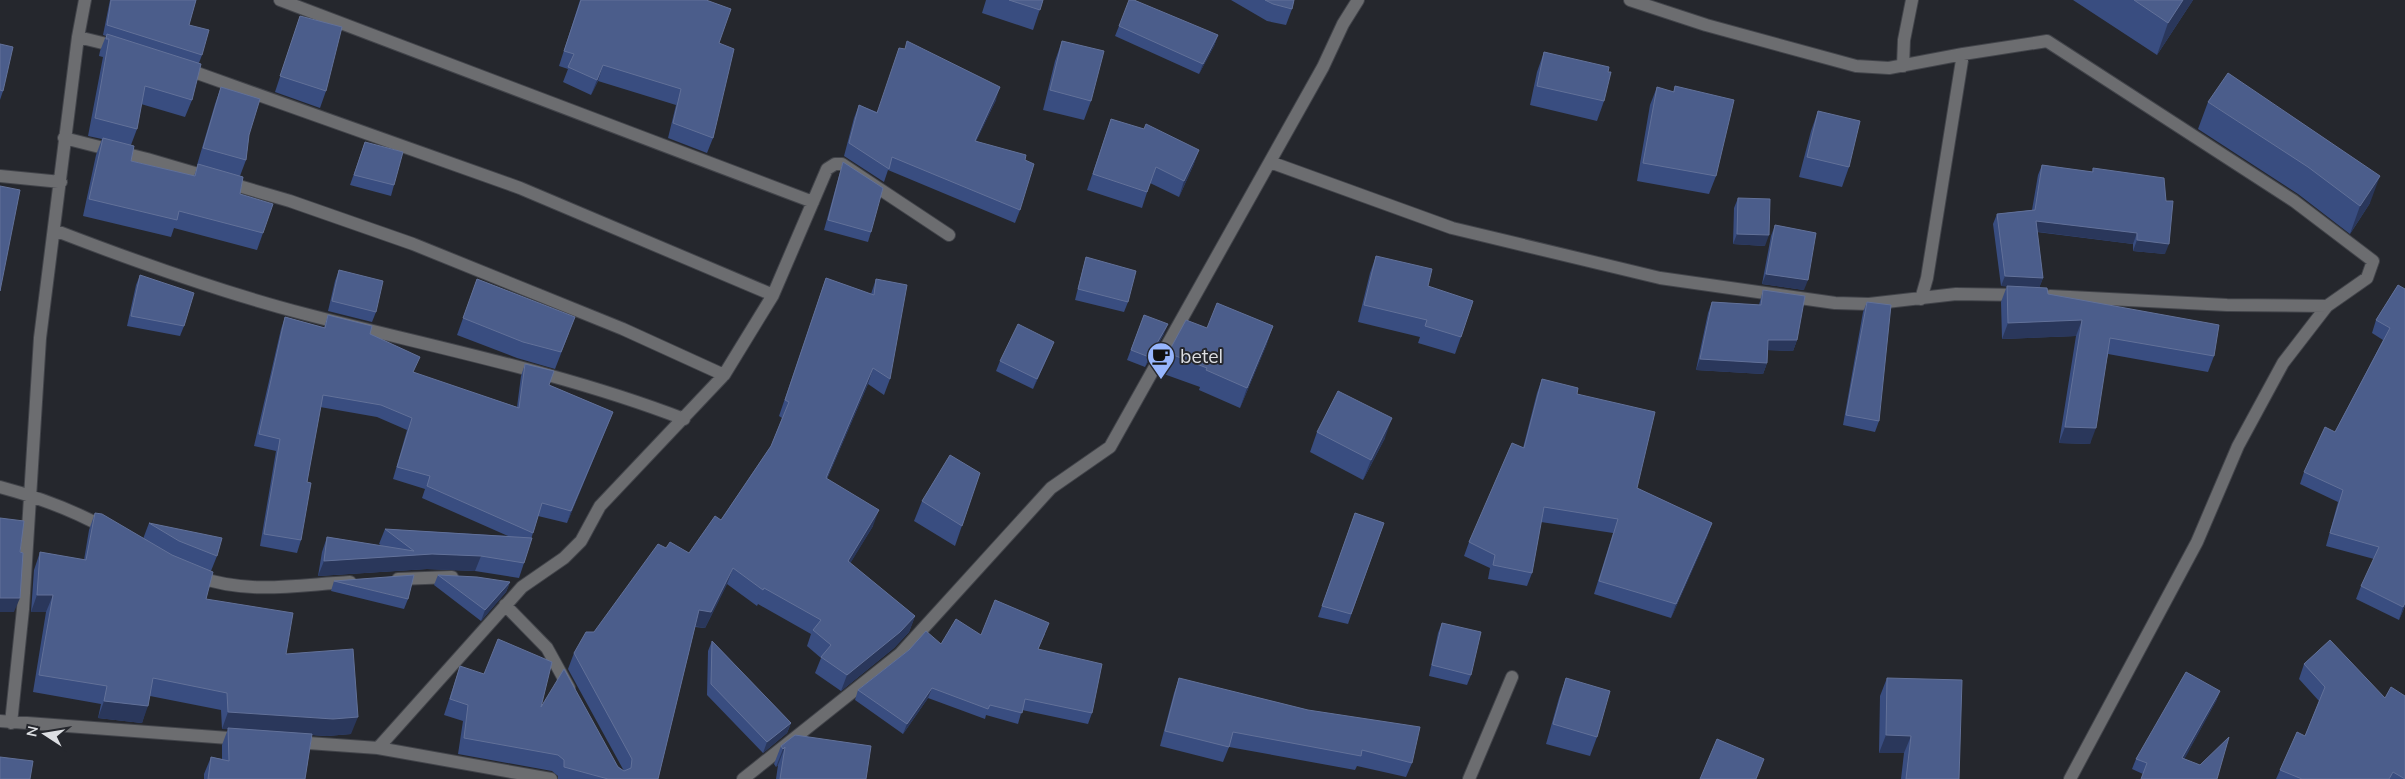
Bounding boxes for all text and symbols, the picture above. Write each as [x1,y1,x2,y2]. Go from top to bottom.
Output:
cafe icon: betel [1146,341,1176,380]
place label: betel [1180,344,1223,368]
north arrow [20,709,70,759]
text: N [22,724,42,738]

